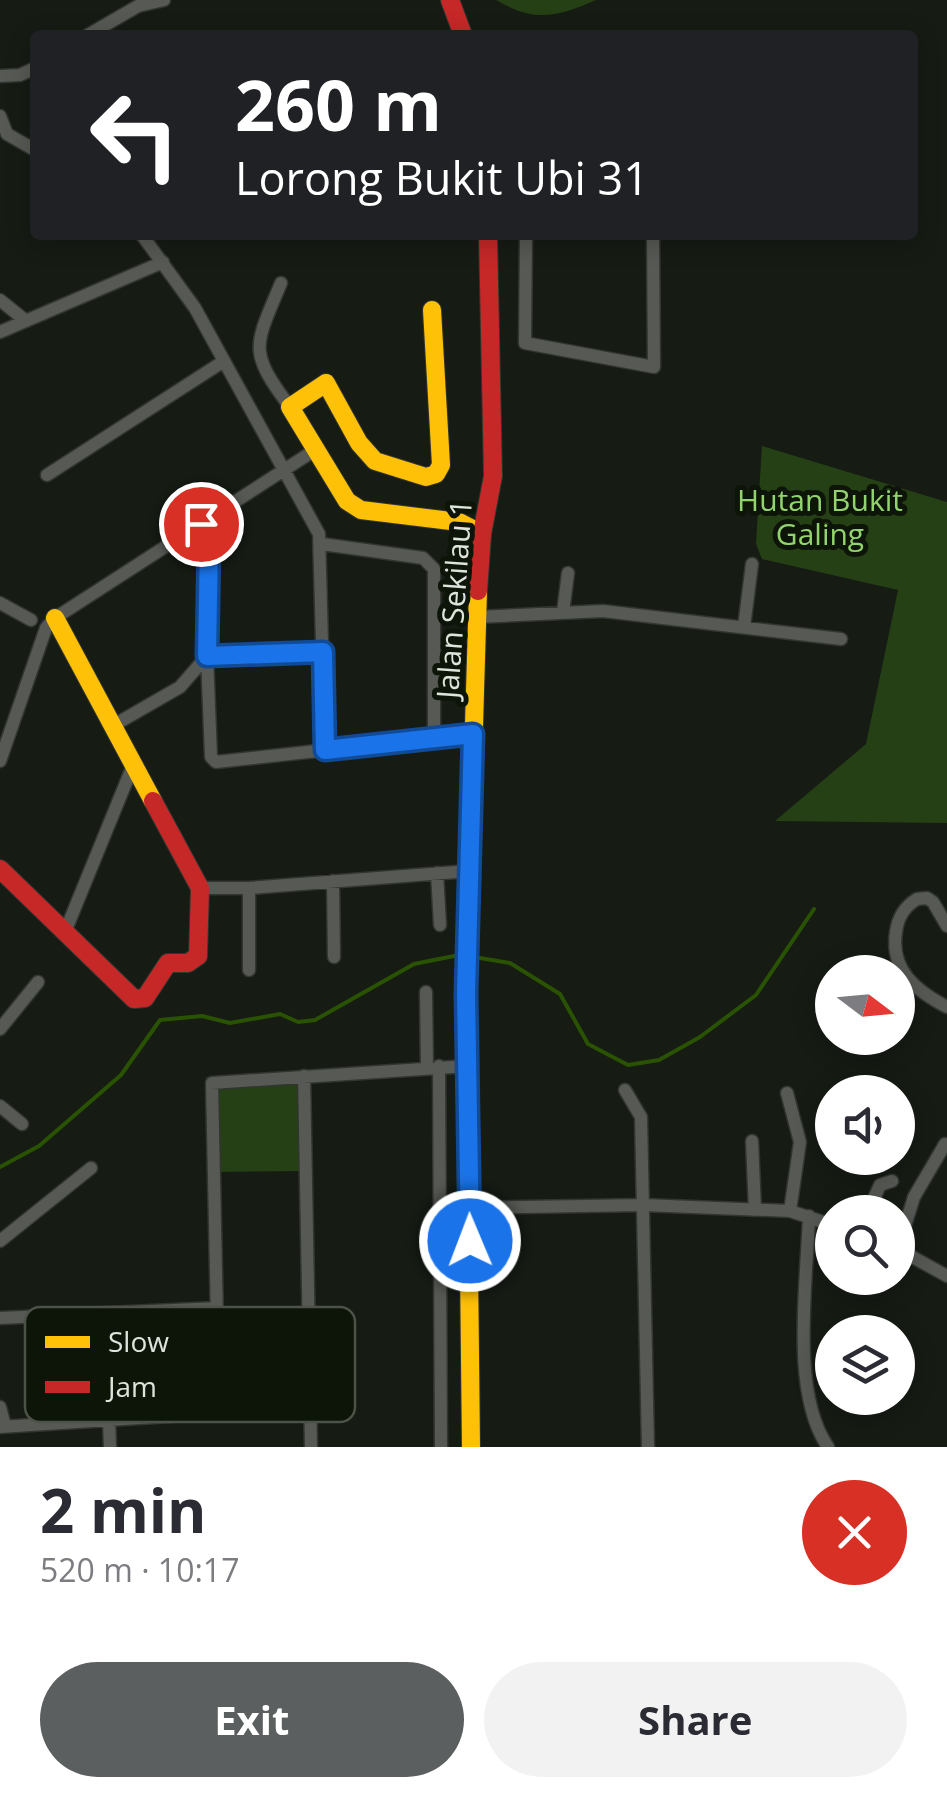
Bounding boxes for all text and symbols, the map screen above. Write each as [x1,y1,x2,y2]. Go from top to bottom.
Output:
text: 260 m [235,56,442,152]
icon: left [70,70,200,200]
text: Lorong Bukit Ubi 31 [235,147,649,208]
park label: Hutan Bukit Galing [737,479,903,554]
pin [159,482,244,567]
icon: arrive [174,497,229,552]
street label: Jalan Sekilau 1 [426,498,481,703]
north arrow [815,955,915,1055]
map controls [815,955,915,1415]
button: sound [815,1075,915,1175]
position arrow [418,1189,522,1293]
button: search [815,1195,915,1295]
legend [25,1307,355,1422]
button: layers [815,1315,915,1415]
text: Slow [108,1322,169,1360]
text: Jam [105,1367,157,1405]
text: 2 min [40,1469,207,1551]
button: close [802,1480,907,1585]
text: 520 m · 10:17 [40,1548,239,1591]
button: Exit [40,1662,464,1777]
button: Share [484,1662,907,1777]

